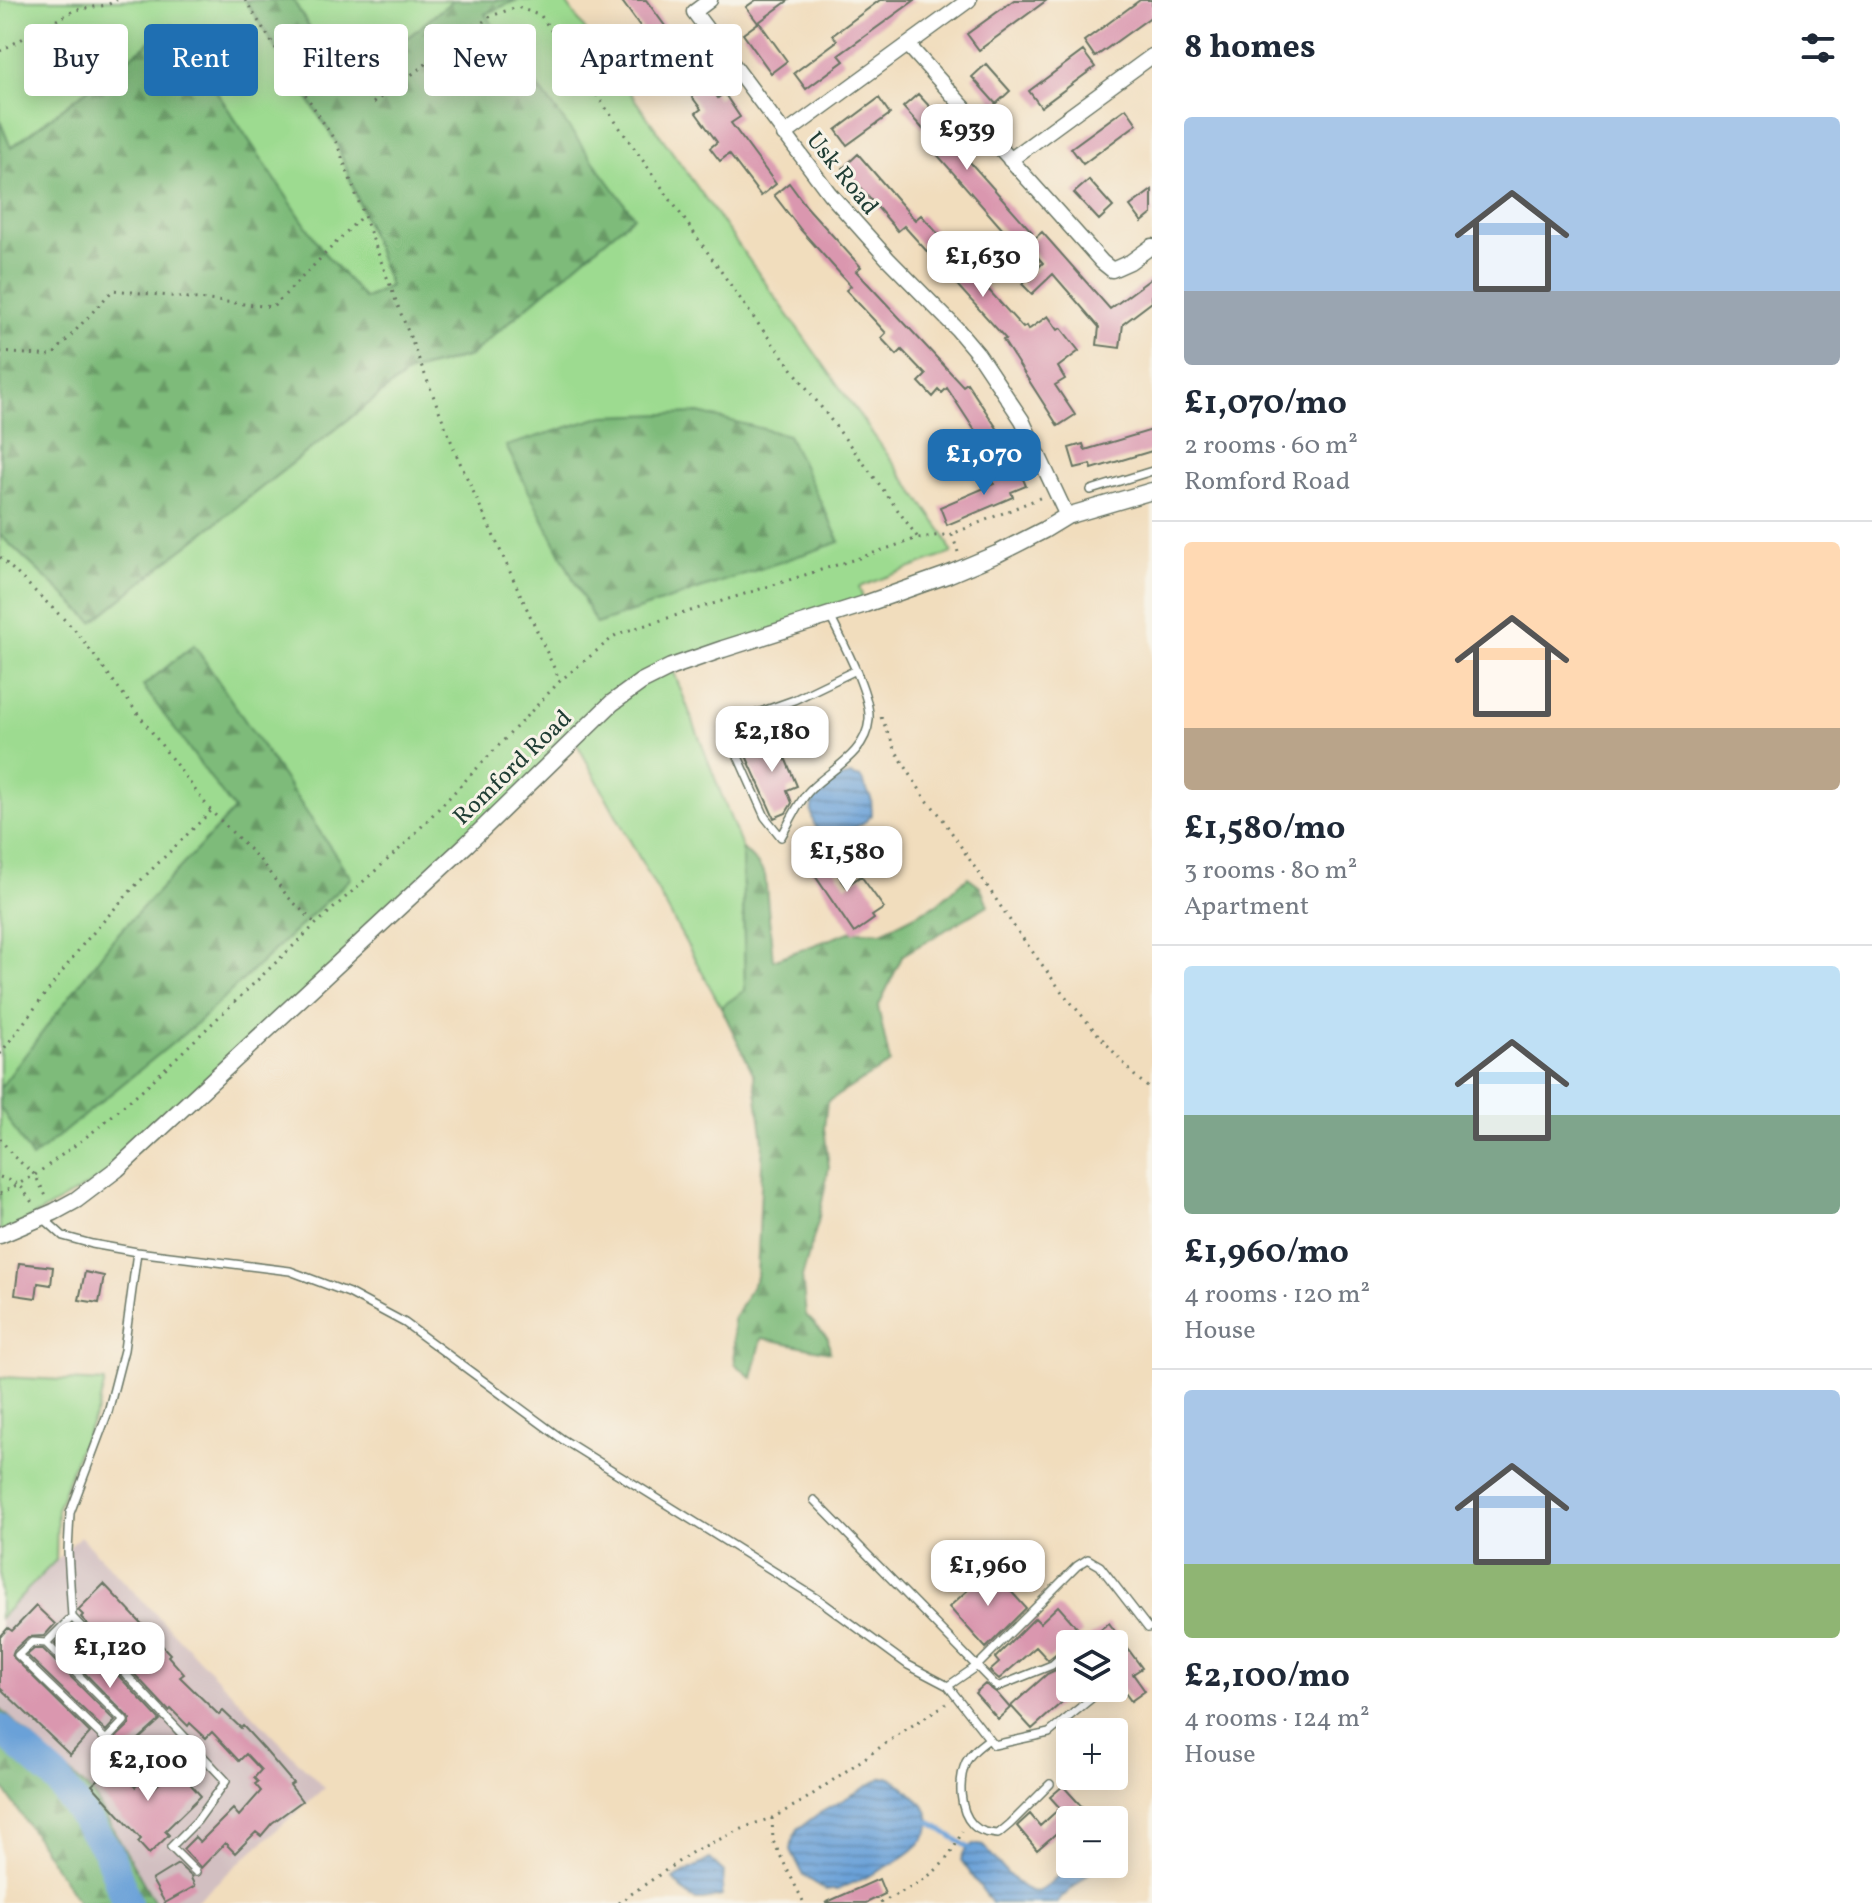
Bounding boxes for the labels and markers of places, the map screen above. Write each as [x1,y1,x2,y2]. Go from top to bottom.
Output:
pin: £939 [920,104,1014,172]
pin: £1,630 [918,231,1048,299]
pin: £1,070 [919,429,1049,497]
pin: £2,180 [707,706,837,774]
pin: £1,580 [782,826,912,894]
pin: £1,960 [923,1540,1053,1608]
pin: £1,120 [45,1622,175,1690]
pin: £2,100 [83,1735,213,1803]

